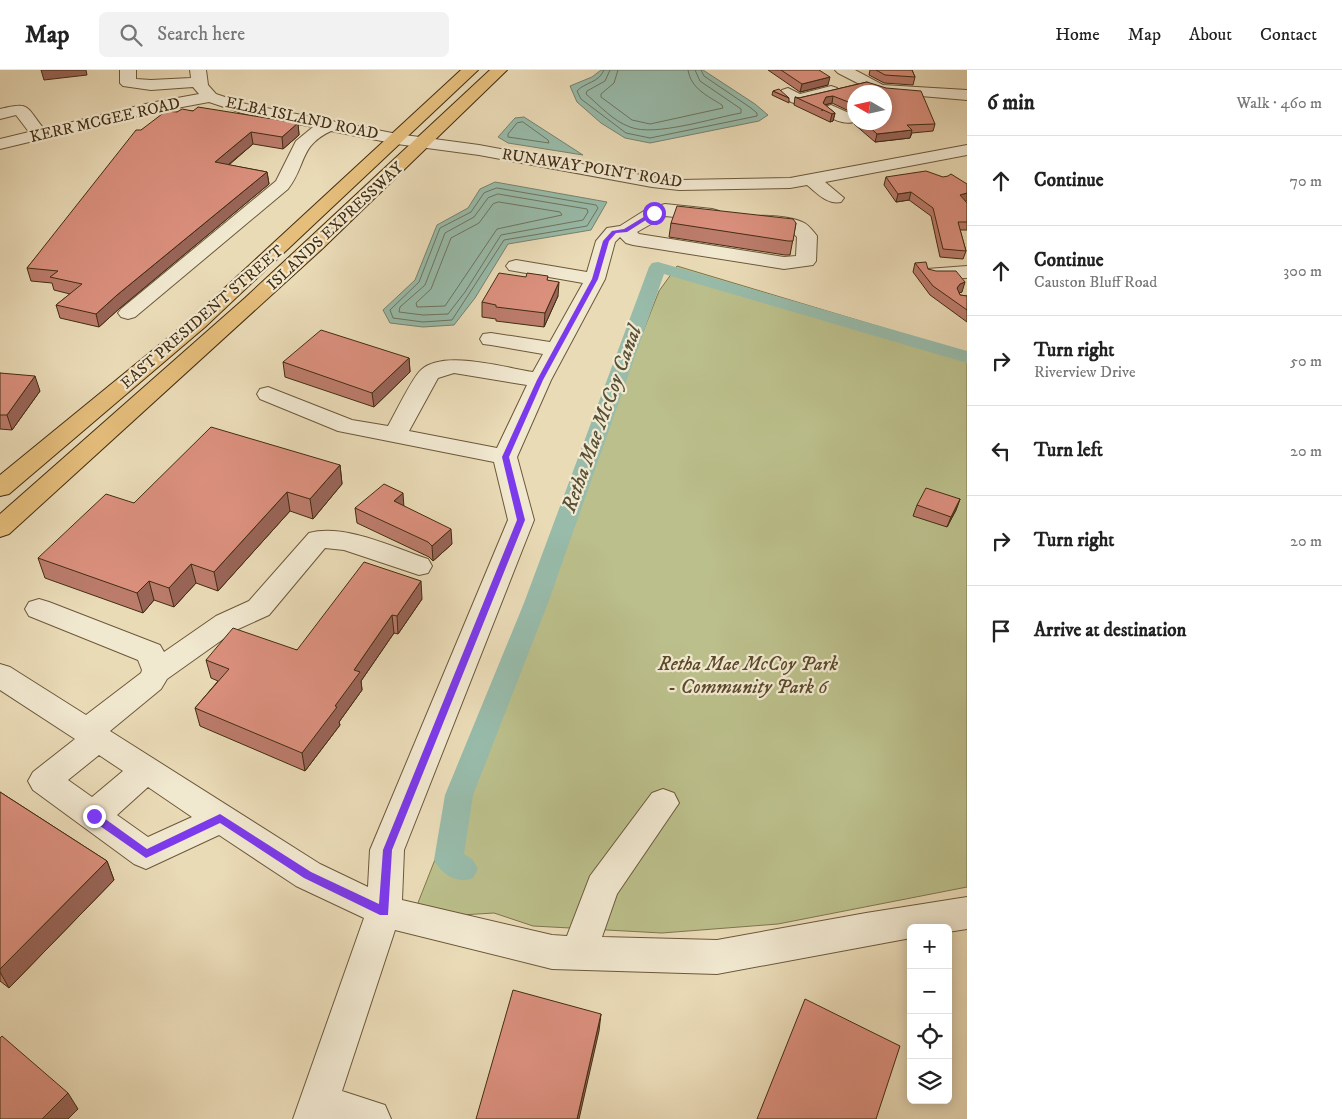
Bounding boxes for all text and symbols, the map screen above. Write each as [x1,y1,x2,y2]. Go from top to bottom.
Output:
search box [99,12,449,57]
text: Map [25,20,69,50]
icon: search [117,21,145,49]
text: Search here [157,23,245,46]
text: Home [1055,24,1100,46]
text: Map [1128,24,1161,46]
text: About [1189,24,1232,46]
text: Contact [1260,24,1317,46]
north arrow [847,85,892,130]
text: 6 min [987,90,1035,116]
street label: ELBA ISLAND ROAD [224,92,380,144]
street label: KERR MCGEE ROAD [28,93,182,147]
text: Walk · 460 m [1236,93,1322,113]
street label: RUNAWAY POINT ROAD [500,144,684,192]
street label: ISLANDS EXPRESSWAY [263,157,408,294]
icon: ahead [987,167,1015,195]
text: Continue [1034,169,1104,192]
text: 70 m [1290,171,1322,191]
route start [643,202,666,225]
street label: EAST PRESIDENT STREET [116,241,288,393]
text: Continue [1034,249,1104,272]
icon: ahead [987,257,1015,285]
text: 300 m [1283,261,1322,281]
text: Causton Bluff Road [1034,272,1157,292]
water label: Retha Mae McCoy Canal [556,320,649,517]
text: Turn right [1034,339,1114,362]
icon: right [987,347,1015,375]
text: 50 m [1290,351,1322,371]
text: Riverview Drive [1034,362,1136,382]
icon: left [987,437,1015,465]
text: Turn left [1034,439,1103,462]
text: 20 m [1290,441,1322,461]
icon: right [987,527,1015,555]
text: Turn right [1034,529,1114,552]
text: 20 m [1290,531,1322,551]
icon: arrive [987,617,1015,645]
text: Arrive at destination [1034,619,1186,642]
park label: Retha Mae McCoy Park - Community Park 6 [657,652,839,700]
route end [83,805,106,828]
map controls [907,924,952,1104]
button: + [907,924,952,969]
button: − [907,969,952,1014]
button: locate [907,1014,952,1059]
button: layers [907,1059,952,1104]

